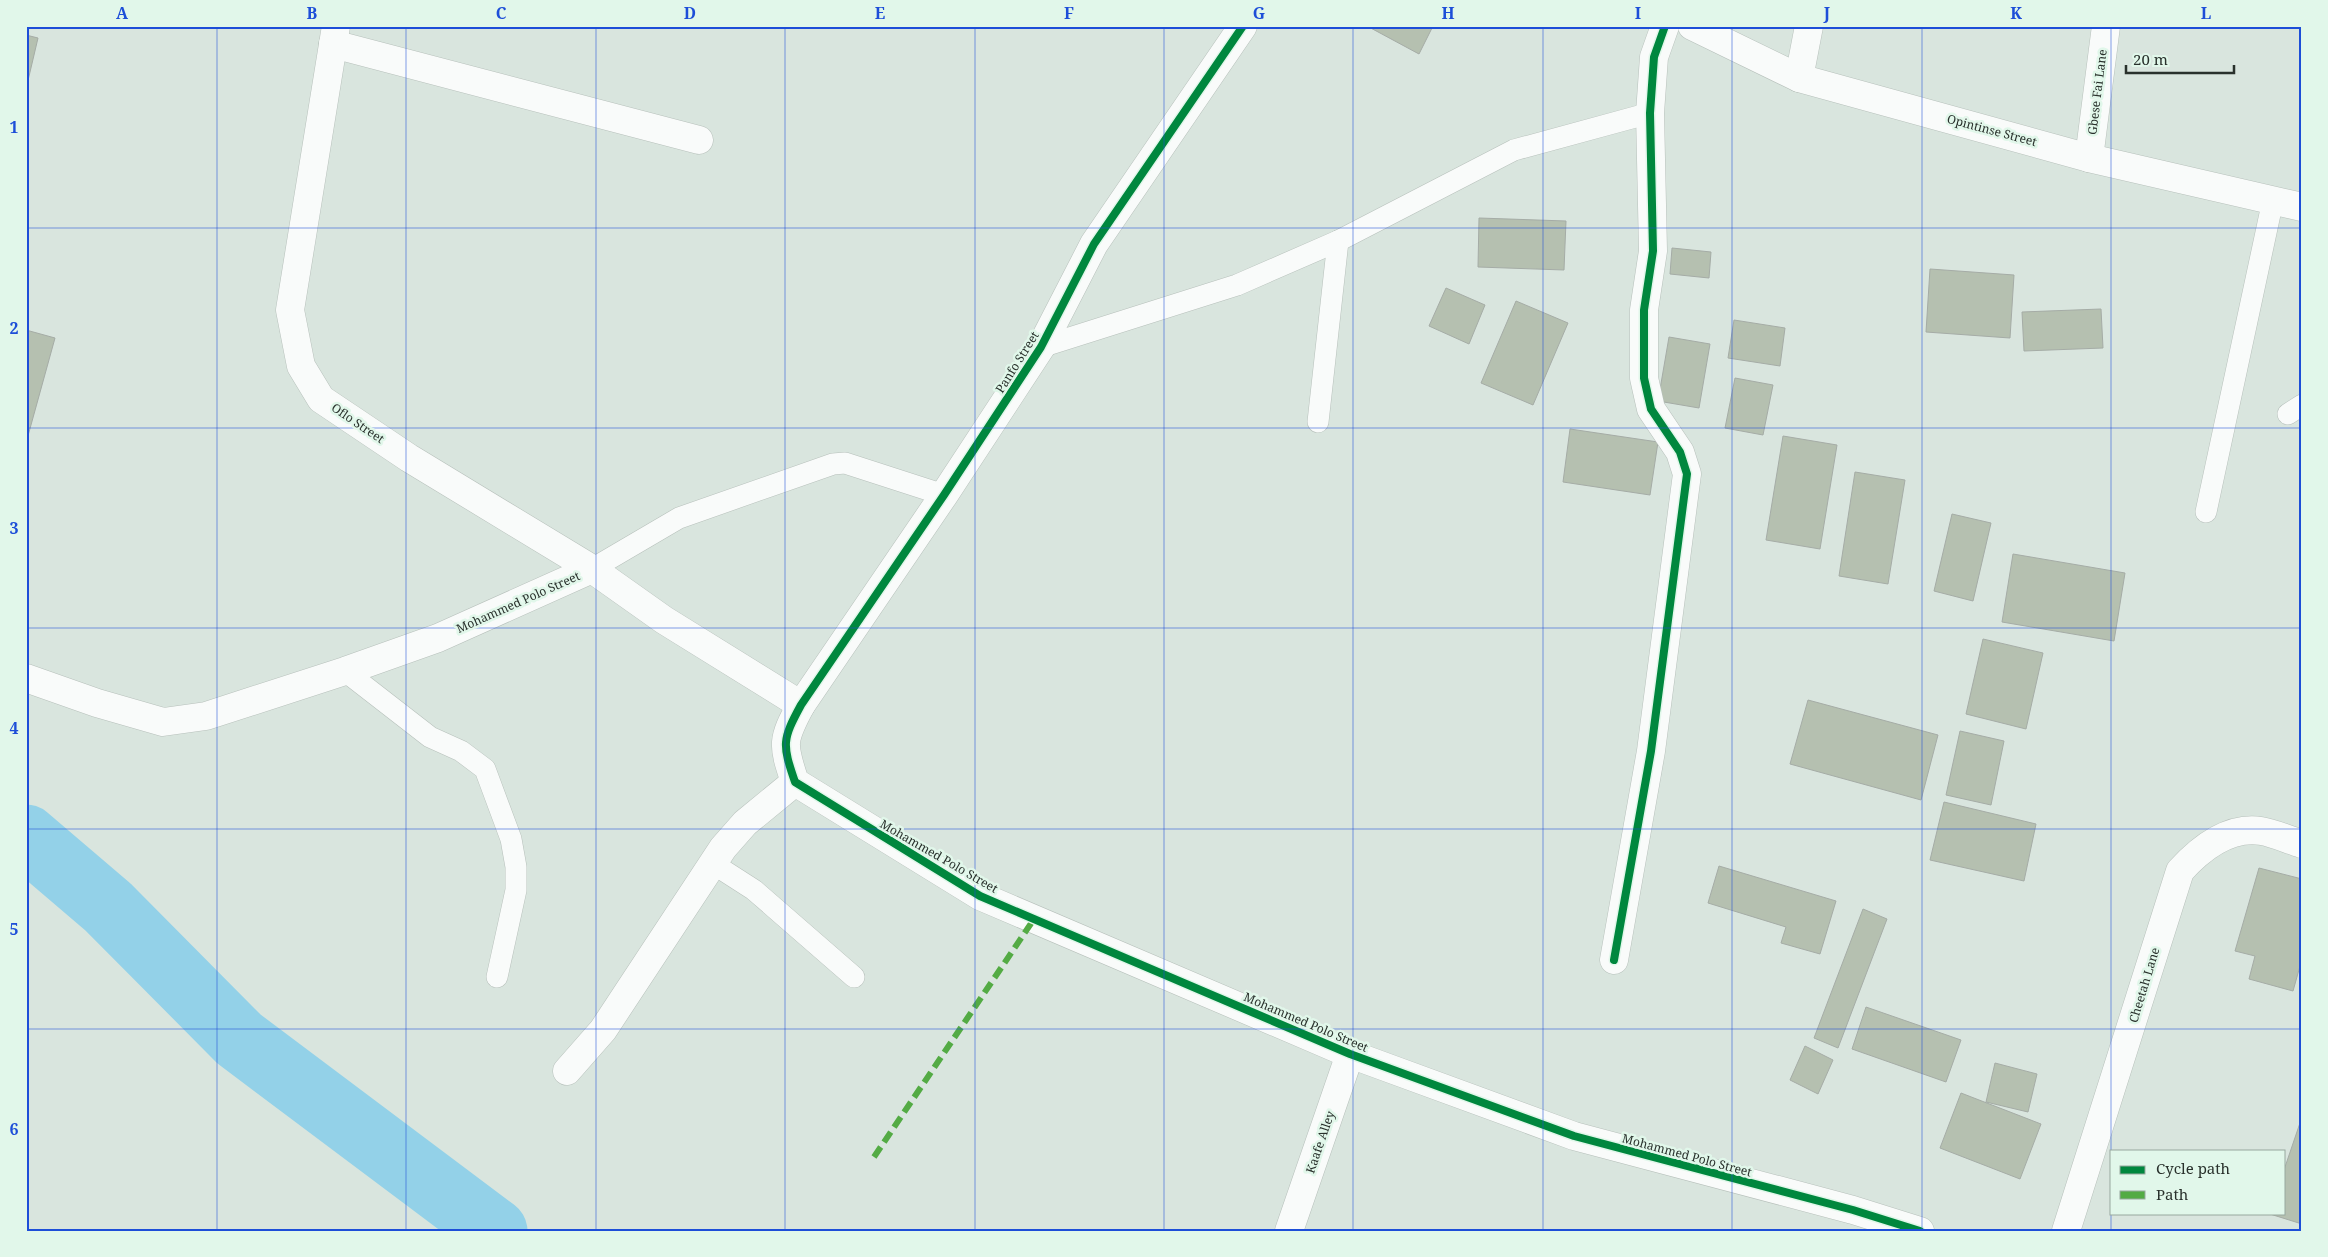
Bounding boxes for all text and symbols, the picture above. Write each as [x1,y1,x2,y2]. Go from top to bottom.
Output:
text: A [116,2,129,24]
text: B [307,2,318,24]
text: C [496,2,507,24]
text: D [684,2,696,24]
text: E [875,2,885,24]
text: F [1064,2,1074,24]
text: G [1253,2,1265,24]
text: H [1441,2,1455,24]
text: I [1635,2,1641,24]
text: J [1823,2,1831,24]
text: K [2010,2,2022,24]
text: L [2201,2,2211,24]
scale bar [2126,42,2233,74]
street label: Gbese Fai Lane [2083,48,2111,136]
text: 20 m [2133,49,2168,69]
street label: Opintinse Street [1945,110,2039,150]
text: 1 [9,116,19,138]
text: 2 [9,317,19,339]
street label: Panfo Street [991,328,1043,396]
street label: Oflo Street [328,399,388,447]
text: 3 [9,517,19,539]
street label: Mohammed Polo Street [454,567,582,637]
text: 4 [9,717,19,739]
street label: Mohammed Polo Street [877,815,1001,897]
text: 5 [9,918,19,940]
street label: Cheetah Lane [2124,945,2164,1025]
street label: Mohammed Polo Street [1241,988,1371,1056]
street label: Kaafe Alley [1301,1108,1339,1175]
text: 6 [9,1118,19,1140]
street label: Mohammed Polo Street [1620,1130,1754,1180]
legend [2110,1150,2286,1214]
text: Cycle path [2156,1158,2231,1178]
text: Path [2156,1184,2189,1204]

